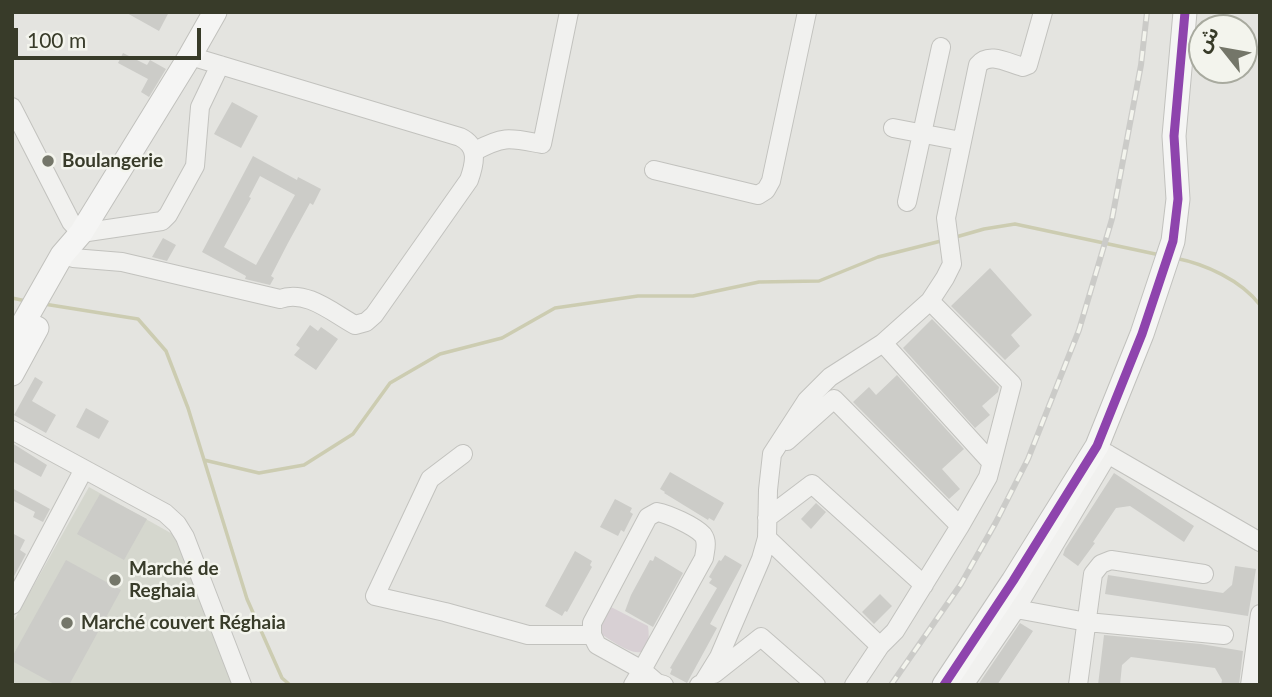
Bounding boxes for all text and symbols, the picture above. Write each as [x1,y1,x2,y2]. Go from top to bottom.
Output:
scale bar [18,14,205,58]
north arrow [1188,14,1258,84]
text: ش [1190,22,1223,56]
text: 100 m [27,27,86,52]
place label: Boulangerie [62,150,163,172]
marker: Boulangerie [40,153,56,169]
place label: Marché de Reghaia [129,558,219,602]
marker: Marché de Reghaia [107,572,123,588]
place label: Marché couvert Réghaia [81,612,286,634]
marker: Marché couvert Réghaia [59,615,75,631]

